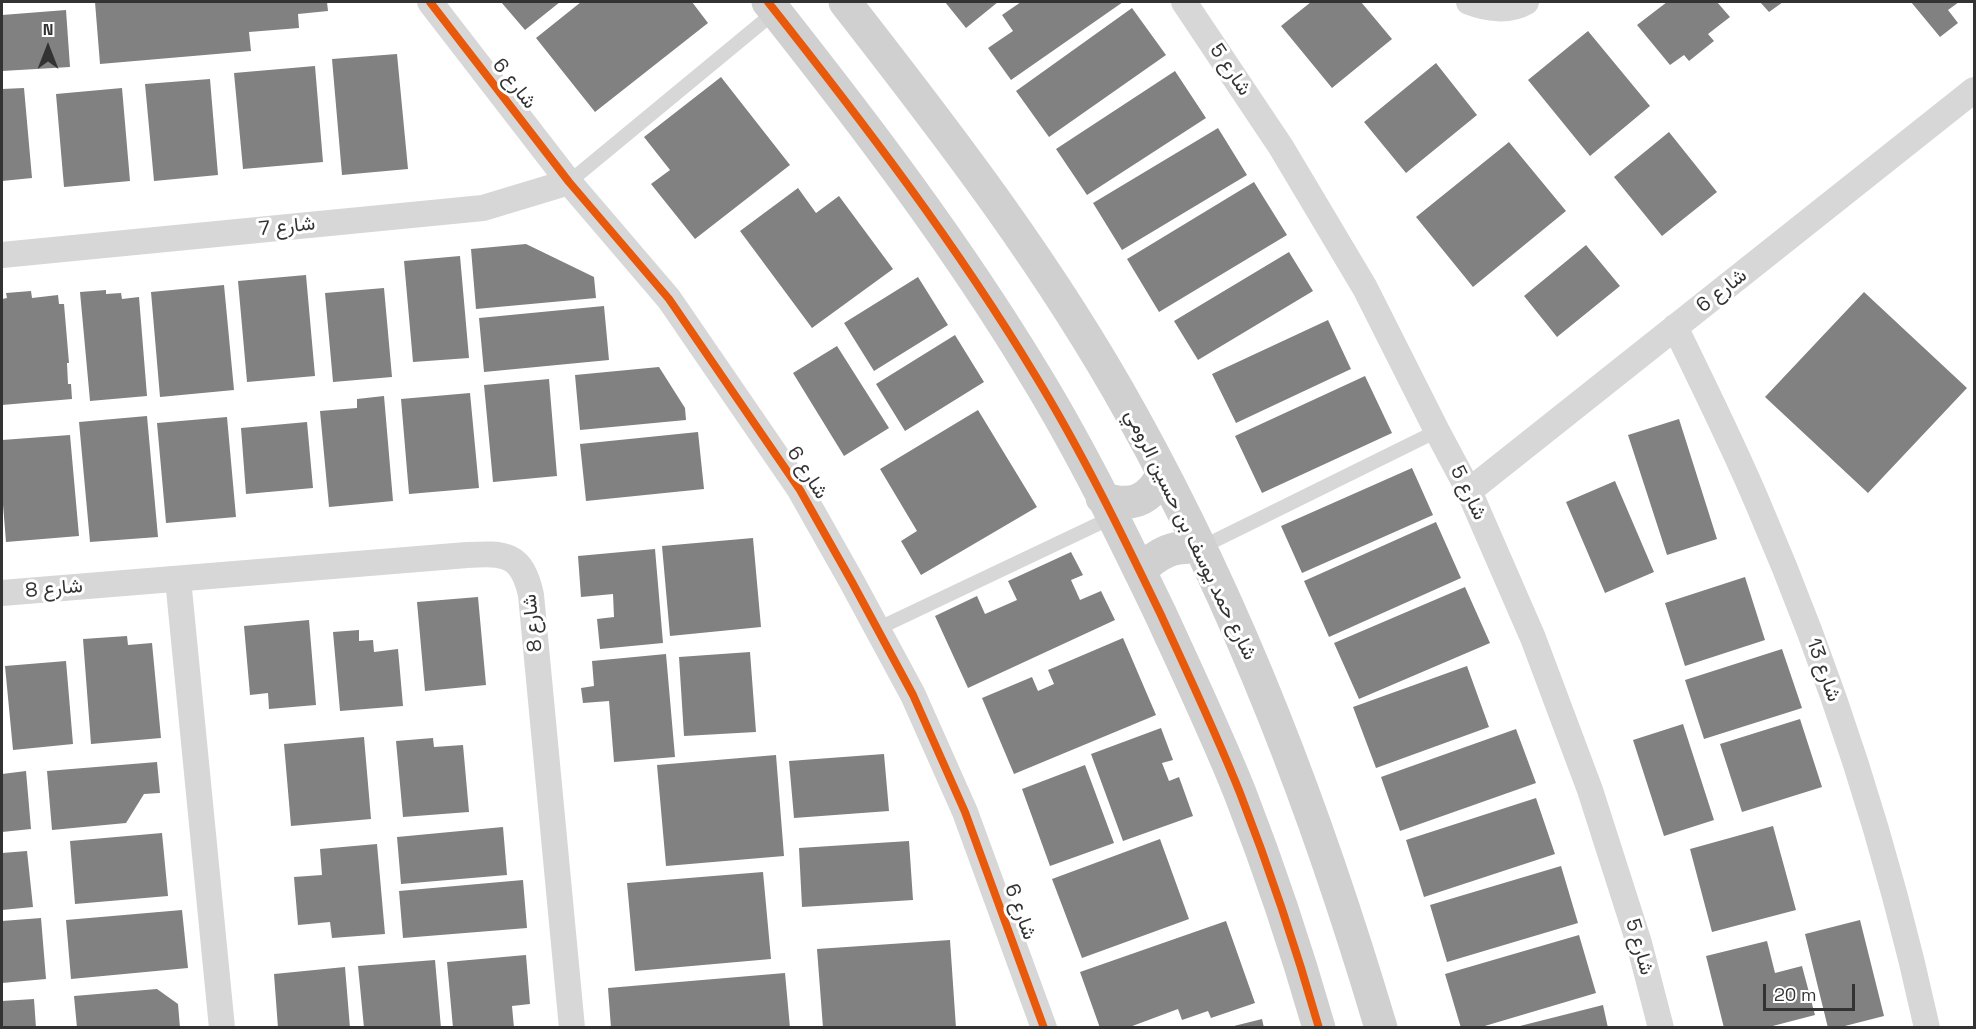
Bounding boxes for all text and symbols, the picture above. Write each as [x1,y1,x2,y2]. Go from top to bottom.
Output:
north arrow [18,18,78,78]
text: N [43,19,53,40]
street label: شارع 5 [1204,40,1256,100]
street label: شارع 6 [487,54,541,114]
street label: شارع 7 [258,212,316,242]
street label: شارع 6 [1692,264,1752,318]
street label: شارع حمد يوسف بن حسين الرومي [1119,406,1261,664]
street label: شارع 6 [781,442,833,504]
street label: شارع 5 [1445,462,1491,524]
street label: شارع 8 [24,575,84,603]
street label: شارع 8 [518,593,548,653]
street label: شارع 13 [1800,635,1846,705]
street label: شارع 6 [999,881,1041,943]
street label: شارع 5 [1620,916,1658,978]
scale bar [1766,972,1858,1010]
text: 20 m [1774,983,1817,1006]

